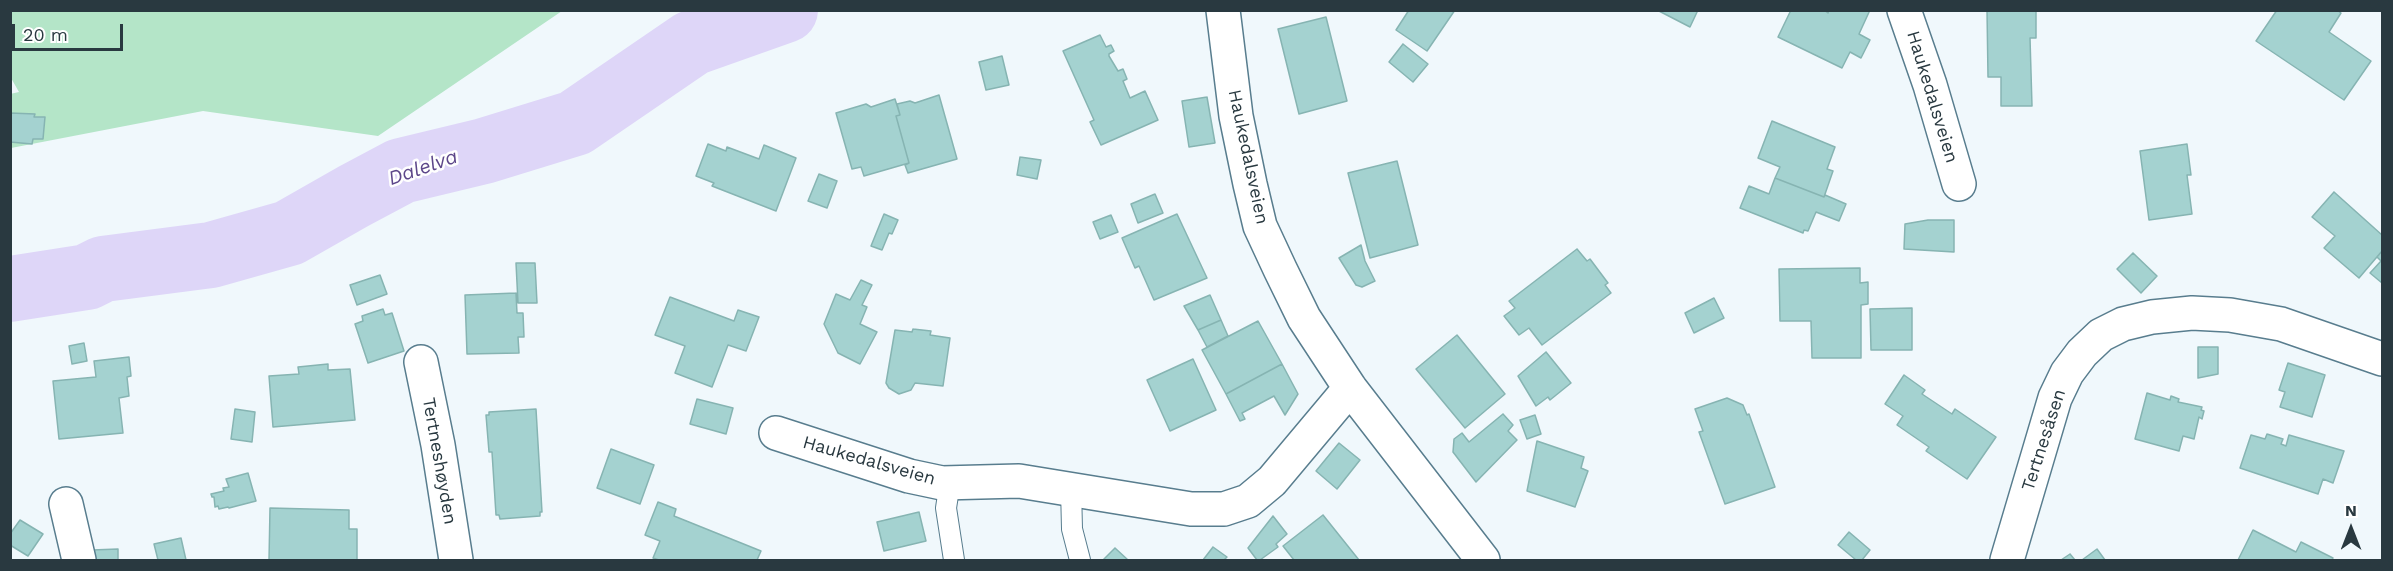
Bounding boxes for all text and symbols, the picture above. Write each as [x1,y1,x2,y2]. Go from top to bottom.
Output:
scale bar [15,12,126,50]
text: 20 m [23,24,68,45]
street label: Haukedalsveien [1902,28,1962,166]
street label: Haukedalsveien [1223,88,1273,226]
water label: Dalelva [385,145,461,191]
street label: Tertnesåsen [2017,386,2071,494]
street label: Tertneshøyden [417,396,461,526]
street label: Haukedalsveien [800,432,938,490]
north arrow [2321,499,2381,559]
text: N [2345,501,2357,520]

